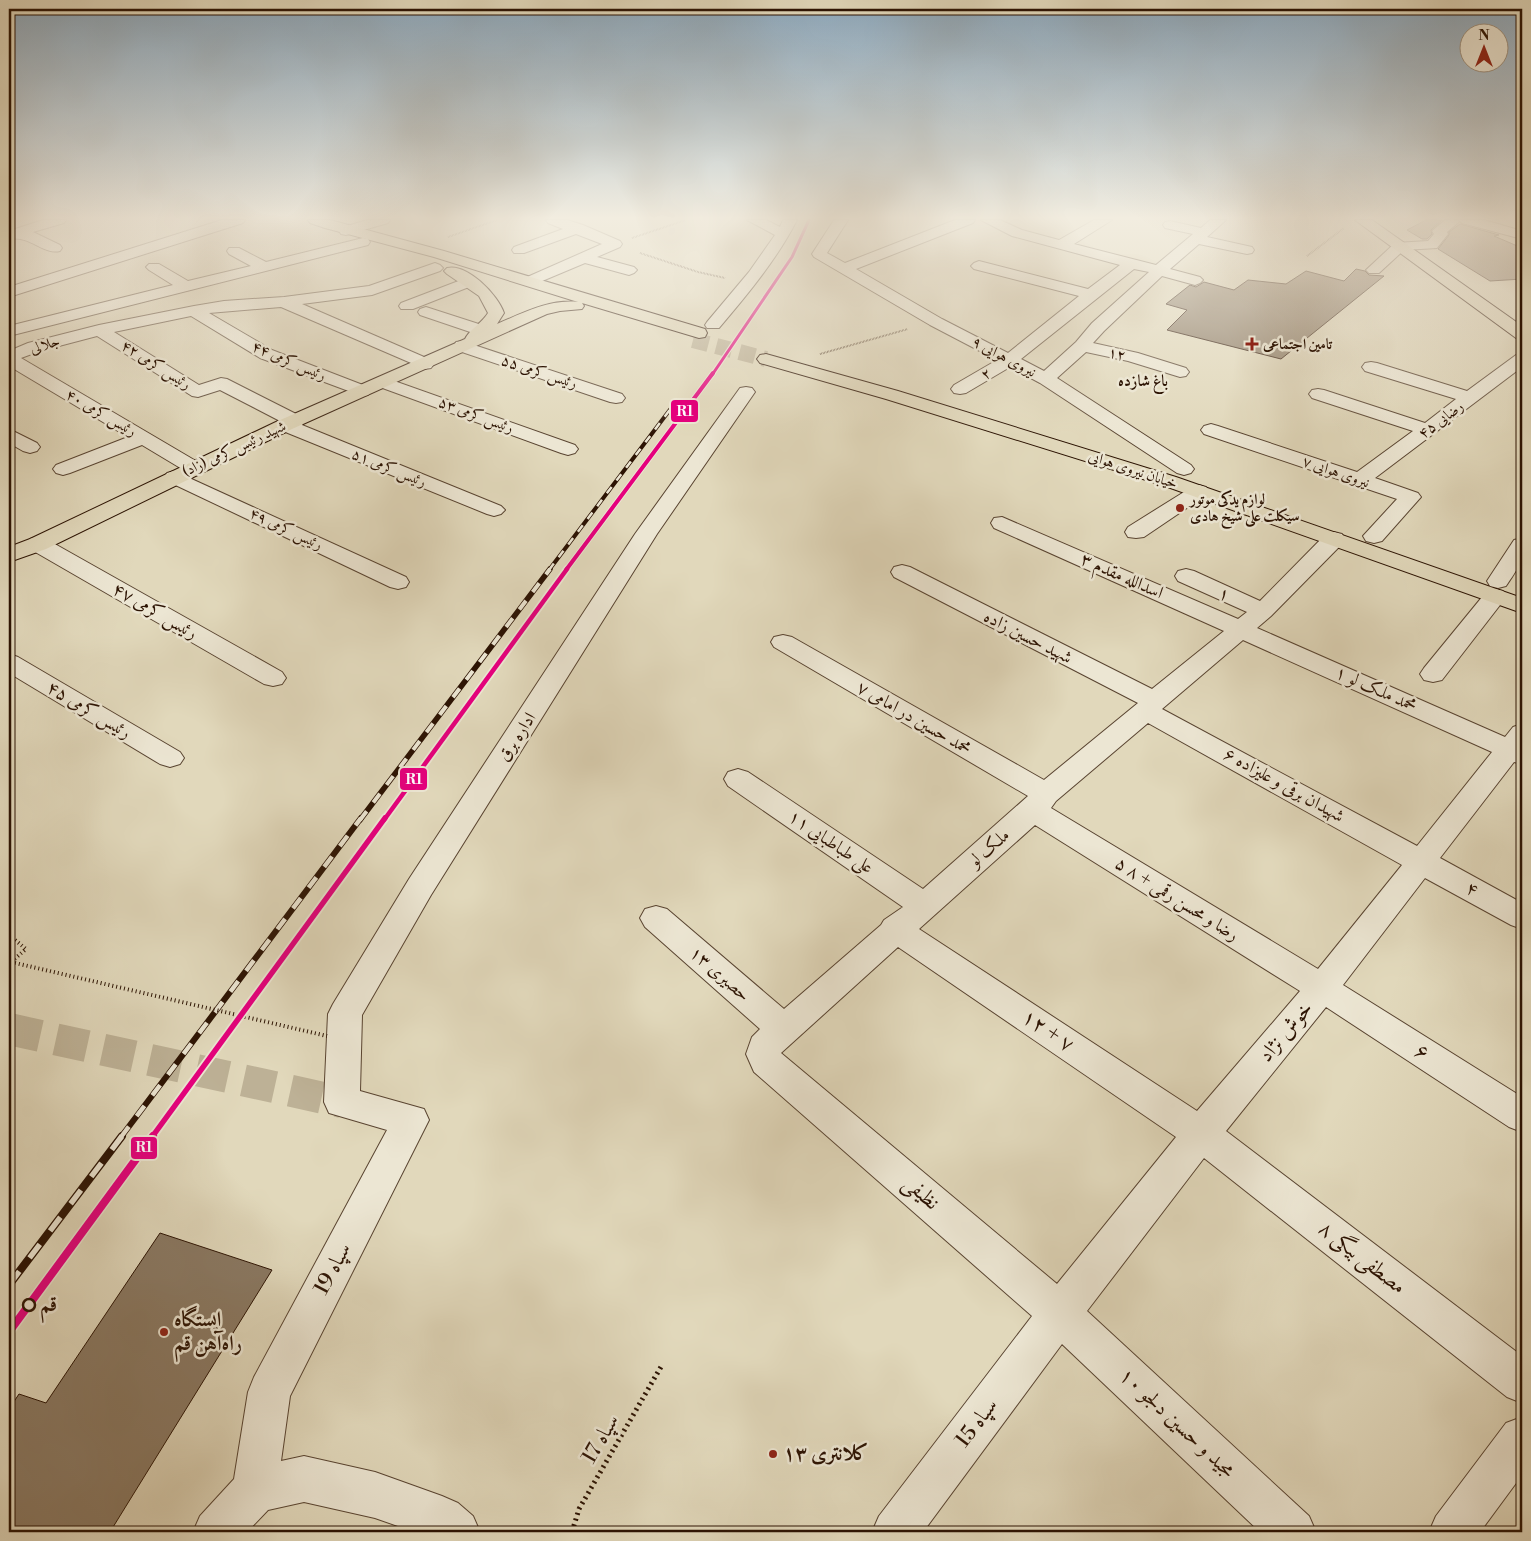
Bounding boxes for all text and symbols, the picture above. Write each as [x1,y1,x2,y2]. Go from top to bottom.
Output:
north arrow [1458,22,1508,72]
text: N [1478,27,1490,45]
street label: جلالی [28,331,62,359]
street label: نیروی هوایی ۹ [969,332,1039,382]
place label: تامین اجتماعی [1262,335,1333,354]
street label: رئیس کرمی ۴۲ [118,336,194,394]
street label: رئیس کرمی ۴۴ [249,337,329,385]
marker: تامین اجتماعی [1245,337,1259,351]
street label: ۱۲ [1106,343,1128,365]
street label: رئیس کرمی ۵۵ [499,351,579,393]
street label: ۲ [977,364,995,384]
district label: باغ شازده [1118,371,1168,394]
street label: رئیس کرمی ۴۰ [62,385,140,441]
street label: رئیس کرمی ۵۳ [436,393,516,437]
street label: رضایی ۴۵ [1415,397,1467,443]
line badge: R1 [670,399,699,423]
text: R1 [676,403,694,421]
street label: شهید رئیس کرمی (زاد) [179,417,289,481]
street label: رئیس کرمی ۵۱ [349,444,429,492]
street label: خیابان نیروی هوایی [1086,447,1180,493]
street label: نیروی هوایی ۷ [1300,452,1372,492]
place label: لوازم یدکی موتور سیکلت علی شیخ هادی [1188,490,1299,530]
marker: لوازم یدکی موتور سیکلت علی شیخ هادی [1174,502,1186,514]
street label: رئیس کرمی ۴۹ [246,504,326,554]
street label: ۳ اسدالله مقدم [1075,548,1167,608]
street label: رئیس کرمی ۴۷ [108,577,202,645]
street label: ۱ [1214,581,1234,607]
street label: شهید حسین زاده [980,605,1076,669]
street label: ۱ محمد ملک لو [1332,661,1420,717]
street label: رئیس کرمی ۴۵ [43,676,135,744]
street label: ۷ محمد حسین در امامی [853,676,975,760]
street label: اداره برق [493,708,541,766]
street label: ۶ شهیدان برقی و علیزاده [1220,742,1348,828]
line badge: R1 [399,767,428,791]
text: R1 [405,771,423,789]
street label: ۱۱ علی طباطبایی [783,805,878,880]
street label: ملک لو [962,824,1014,874]
street label: ۵ رضا و محسن رقمی + ۸ [1111,852,1243,946]
street label: ۴ [1462,876,1482,902]
street label: ۱۳ حصیری [685,941,755,1007]
street label: خوش نژاد [1253,996,1319,1068]
street label: ۱۲ + ۷ [1017,1004,1079,1058]
street label: ۶ [1410,1038,1434,1066]
line badge: R1 [130,1136,158,1160]
text: R1 [135,1139,153,1157]
street label: نظیفی [897,1170,944,1217]
street label: ۸ مصطفی بیگی [1313,1215,1411,1301]
street label: سپاه 19 [309,1239,357,1299]
place label: قم [40,1292,57,1323]
marker: قم [22,1298,36,1312]
place label: ایستگاه راه‌آهن قم [174,1305,242,1362]
marker: ایستگاه راه‌آهن قم [158,1326,170,1338]
street label: ۱۰ مجید و حسین دلجو [1113,1362,1241,1484]
street label: سپاه 15 [950,1393,1004,1453]
street label: سپاه 17 [577,1410,625,1468]
place label: کلانتری ۱۳ [783,1441,869,1467]
marker: کلانتری ۱۳ [767,1448,779,1460]

